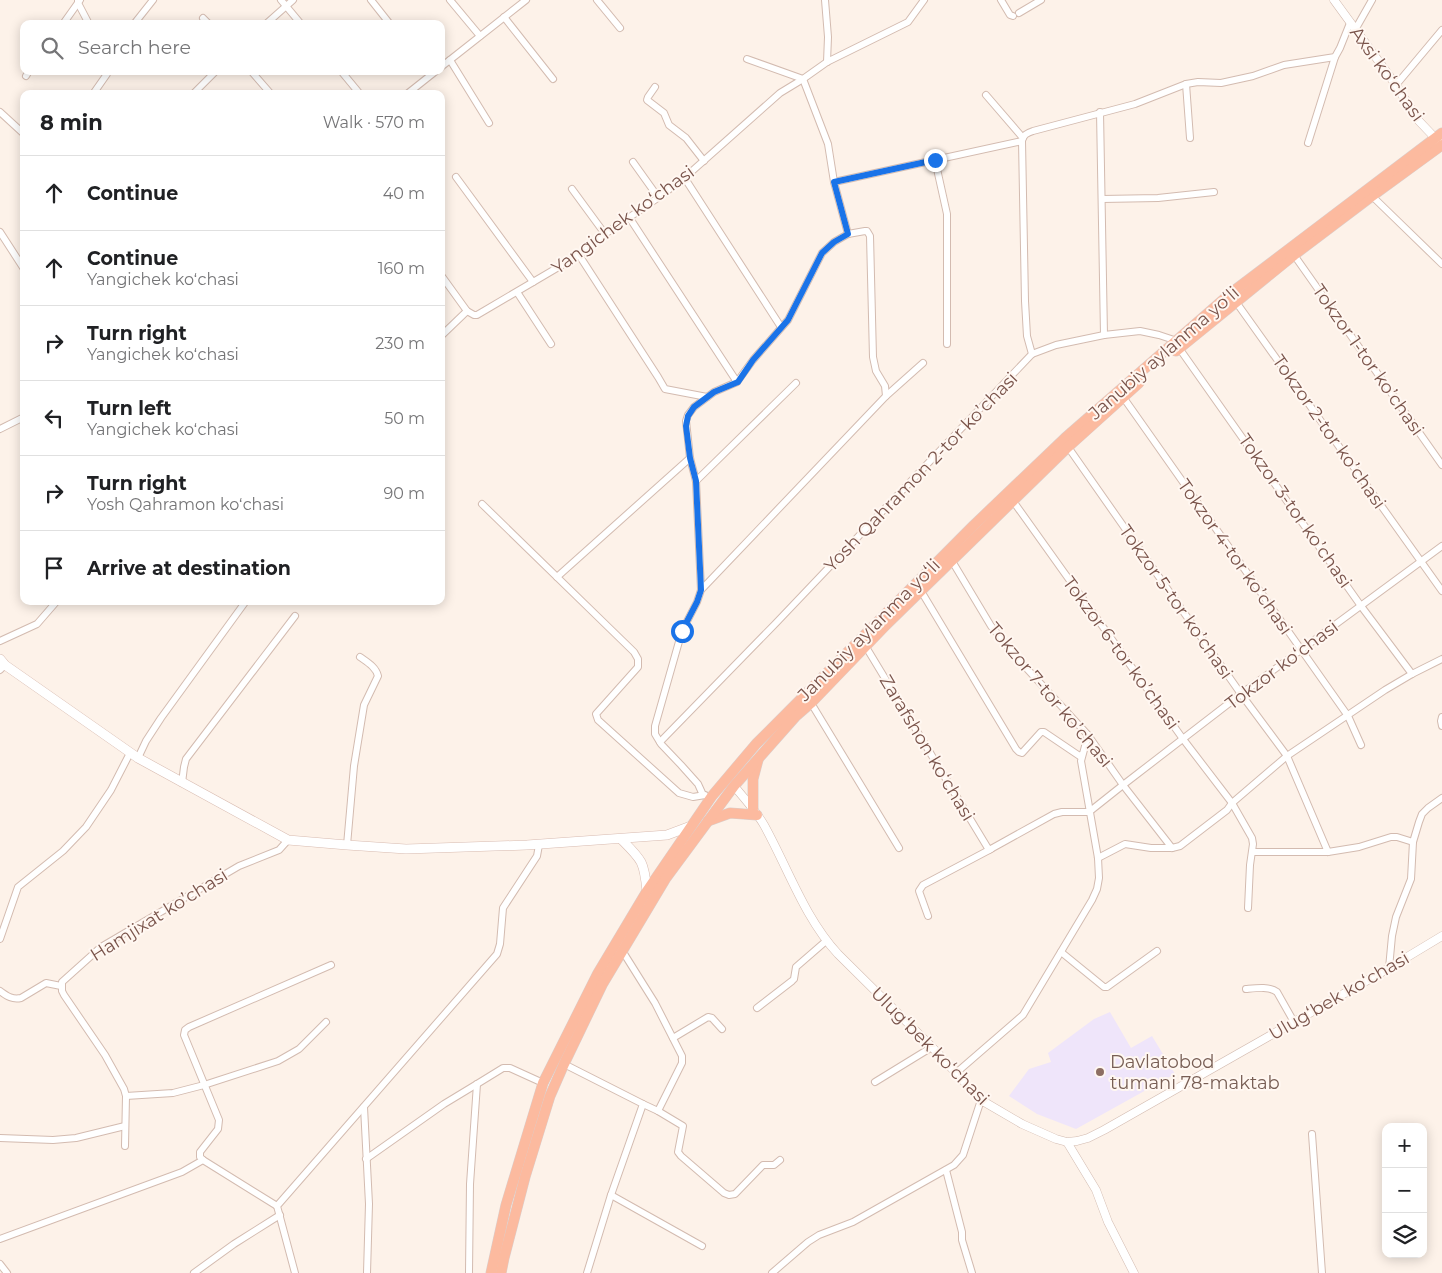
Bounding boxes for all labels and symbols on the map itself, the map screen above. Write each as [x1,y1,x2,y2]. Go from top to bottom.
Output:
street label: Axsi koʻchasi [1345,22,1429,126]
route end [924,149,947,172]
street label: Yangichek koʻchasi [547,161,699,279]
street label: Tokzor 1-tor koʼchasi [1308,280,1428,440]
street label: Janubiy aylanma yoʻli [1084,282,1244,425]
street label: Tokzor 2-tor koʼchasi [1268,351,1390,513]
street label: Yosh Qahramon 2-tor koʼchasi [820,368,1022,576]
street label: Tokzor 3-tor koʼchasi [1234,430,1356,592]
street label: Tokzor 4-tor koʼchasi [1173,475,1297,639]
street label: Tokzor 5-tor koʼchasi [1115,521,1237,683]
street label: Janubiy aylanma yoʻli [793,554,945,706]
street label: Tokzor 6-tor koʼchasi [1058,572,1184,734]
street label: Tokzor koʻchasi [1221,615,1343,715]
street label: Tokzor 7-tor koʼchasi [983,618,1117,772]
route start [671,620,694,643]
street label: Zarafshon koʻchasi [875,671,979,825]
street label: Hamjixat ko’chasi [86,864,232,966]
street label: Ulugʻbek koʻchasi [1265,947,1413,1045]
street label: Ulugʻbek koʻchasi [866,982,994,1110]
place label: Davlatobod tumani 78-maktab [1110,1051,1280,1094]
marker: Davlatobod tumani 78-maktab [1094,1066,1106,1078]

